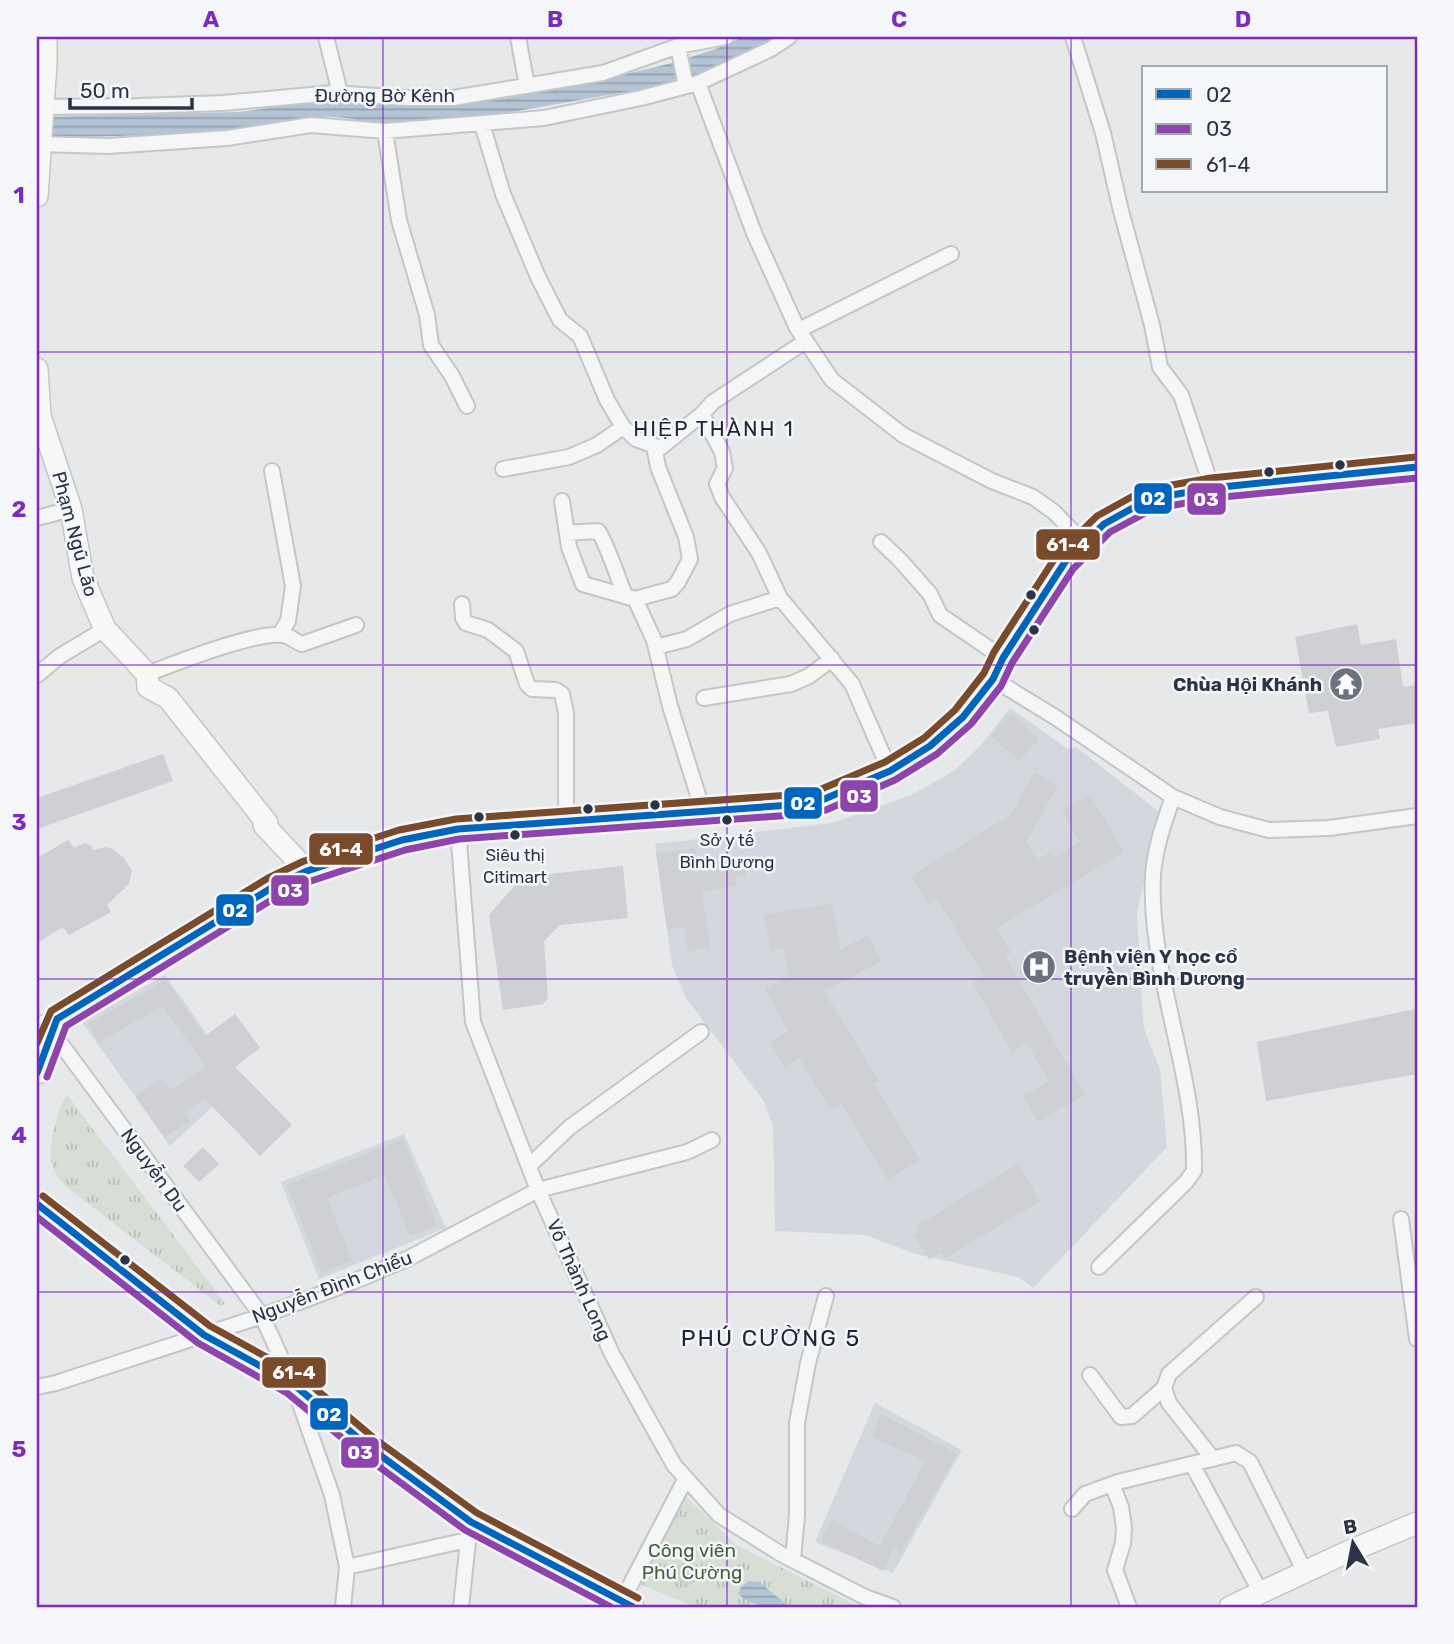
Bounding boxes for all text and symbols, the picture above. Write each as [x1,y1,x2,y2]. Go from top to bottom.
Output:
text: A [203,5,220,33]
text: B [547,5,563,33]
text: C [891,5,907,33]
text: D [1235,5,1251,33]
scale bar [70,66,192,110]
legend [1142,66,1388,192]
text: 50 m [80,78,130,103]
text: 02 [1206,82,1232,107]
street label: Đường Bờ Kênh [315,84,455,107]
text: 03 [1206,116,1232,141]
text: 61-4 [1206,152,1250,177]
text: 1 [13,181,25,209]
district label: HIỆP THÀNH 1 [633,416,795,441]
unlabelled marker [1333,458,1347,472]
unlabelled marker [1262,465,1276,479]
street label: Phạm Ngũ Lão [47,469,103,599]
line badge: 02 [1133,482,1173,515]
line badge: 03 [1186,482,1227,516]
text: 02 [1140,487,1166,510]
text: 03 [1193,488,1219,511]
text: 2 [12,495,26,523]
line badge: 61-4 [1035,528,1101,561]
text: 61-4 [1046,533,1090,556]
unlabelled marker [1024,588,1038,602]
unlabelled marker [1027,623,1041,637]
temple icon: Chùa Hội Khánh [1327,665,1365,703]
place label: Chùa Hội Khánh [1173,673,1322,696]
line badge: 03 [839,779,879,813]
text: 03 [846,785,872,808]
line badge: 02 [783,786,823,820]
text: 02 [790,792,816,815]
unlabelled marker [648,798,662,812]
unlabelled marker [581,802,595,816]
text: 3 [11,808,27,836]
unlabelled marker [472,810,486,824]
marker: Sở y tế Bình Dương [720,813,734,827]
marker: Siêu thị Citimart [508,828,522,842]
place label: Sở y tế Bình Dương [680,829,774,872]
line badge: 61-4 [308,832,374,866]
text: 61-4 [319,838,363,861]
place label: Siêu thị Citimart [483,845,547,887]
line badge: 03 [270,874,310,907]
text: 03 [277,879,303,902]
line badge: 02 [215,893,255,927]
text: 02 [222,899,248,922]
place label: Bệnh viện Y học cổ truyền Bình Dương [1064,945,1245,990]
hospital icon: Bệnh viện Y học cổ truyền Bình Dương [1020,948,1058,986]
text: 4 [11,1121,27,1149]
street label: Nguyễn Du [116,1124,192,1216]
street label: Võ Thành Long [542,1215,616,1345]
street label: Nguyễn Đình Chiểu [249,1246,415,1328]
unlabelled marker [118,1253,132,1267]
district label: PHÚ CƯỜNG 5 [681,1324,861,1352]
line badge: 61-4 [261,1356,327,1389]
text: 61-4 [272,1361,316,1384]
line badge: 02 [309,1397,349,1431]
text: 02 [316,1403,342,1426]
text: 5 [12,1435,27,1463]
line badge: 03 [340,1436,380,1469]
text: 03 [347,1441,373,1464]
north arrow [1318,1508,1388,1578]
text: B [1342,1514,1359,1539]
park label: Công viên Phú Cường [642,1539,742,1584]

